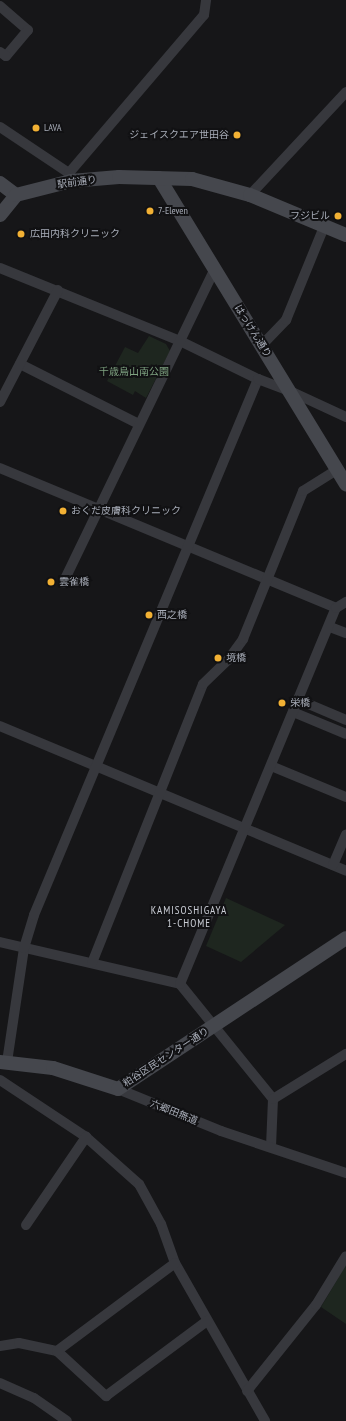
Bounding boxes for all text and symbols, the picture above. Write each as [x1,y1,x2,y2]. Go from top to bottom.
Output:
place label: LAVA [44,122,62,134]
marker: LAVA [31,123,41,133]
place label: ジェイスクエア世田谷 [129,129,229,141]
marker: ジェイスクエア世田谷 [232,130,242,140]
street label: 駅前通り [56,173,98,191]
place label: 7-Eleven [158,205,188,217]
marker: 7-Eleven [145,206,155,216]
place label: フジビル [290,210,330,222]
marker: フジビル [333,211,343,221]
marker: 広田内科クリニック [15,228,27,240]
place label: 広田内科クリニック [30,228,120,240]
street label: はっけん通り [232,302,274,360]
park label: 千歳烏山南公園 [99,366,169,378]
place label: おくだ皮膚科クリニック [71,505,181,517]
marker: おくだ皮膚科クリニック [58,506,68,516]
place label: 雲雀橋 [59,576,89,588]
marker: 雲雀橋 [46,577,56,587]
place label: 西之橋 [157,609,187,621]
marker: 西之橋 [144,610,154,620]
place label: 境橋 [226,652,246,664]
marker: 境橋 [213,653,223,663]
place label: 栄橋 [290,697,310,709]
marker: 栄橋 [277,698,287,708]
district label: KAMISOSHIGAYA 1-CHOME [151,904,227,930]
street label: 粕谷区民センター通り [121,1025,211,1089]
street label: 六郷田無道 [149,1097,199,1127]

